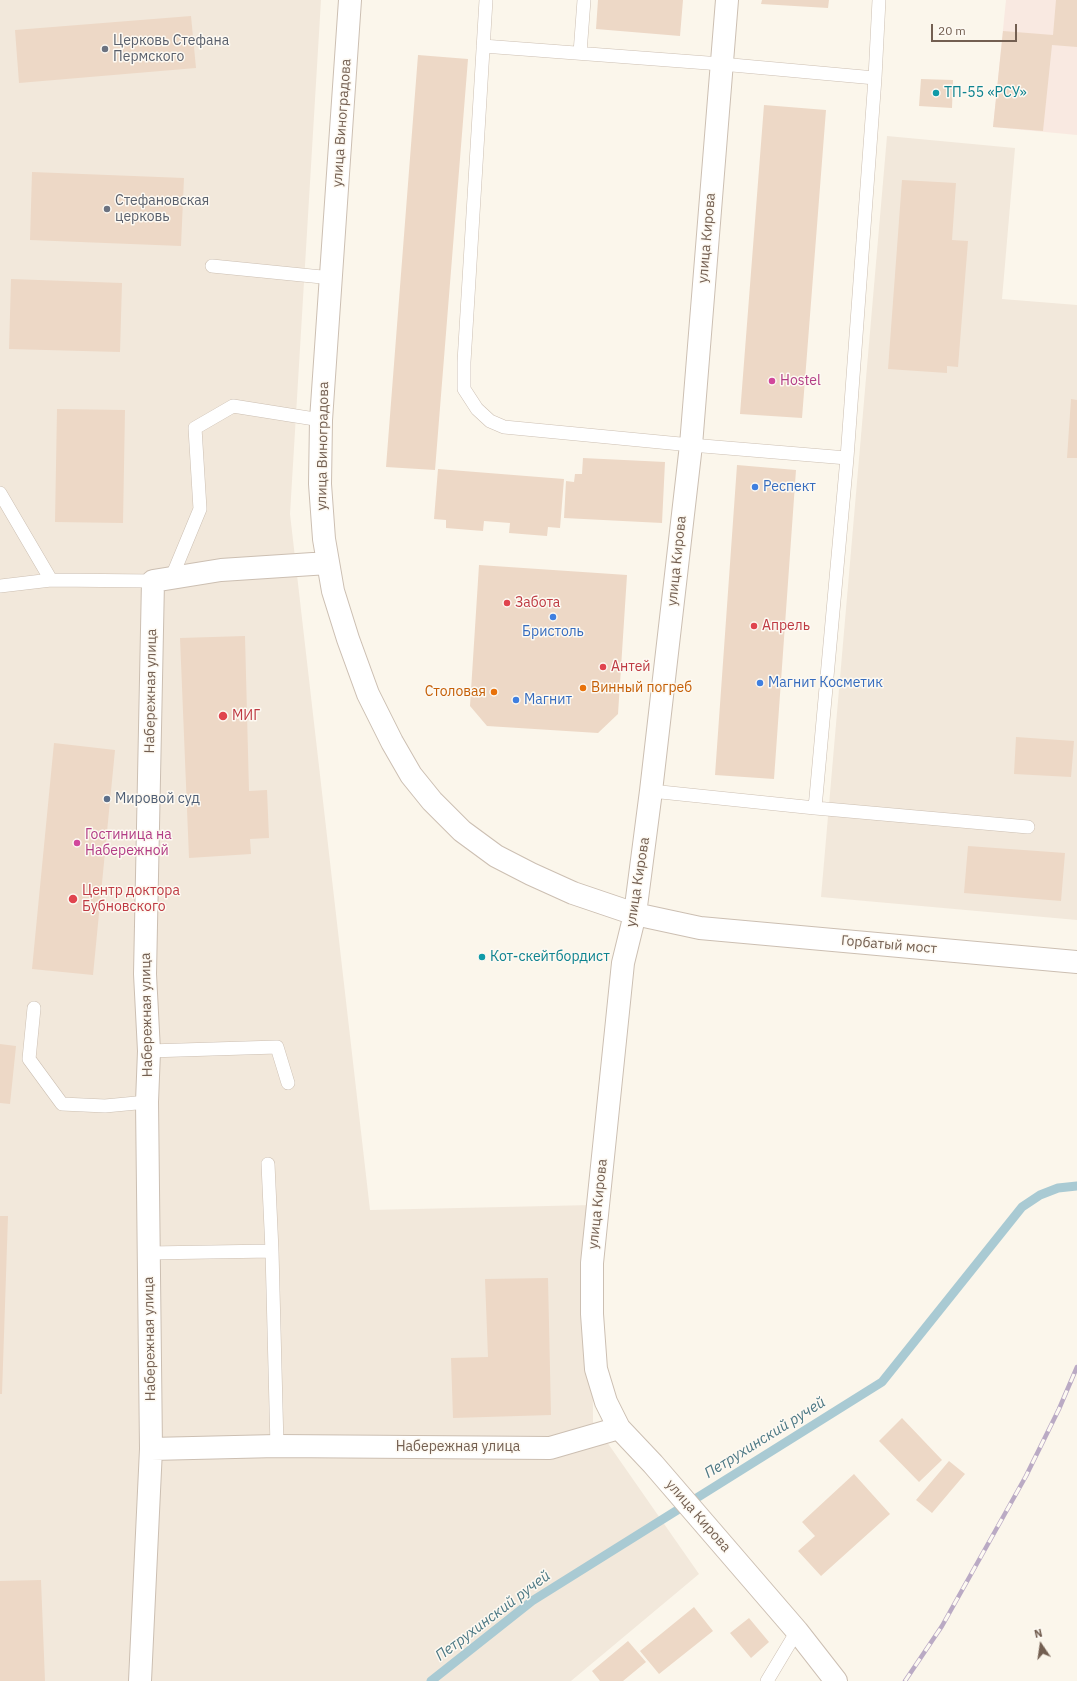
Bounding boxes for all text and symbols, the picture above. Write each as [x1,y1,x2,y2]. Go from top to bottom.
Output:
scale bar [933,16,1019,42]
text: 20 m [938,23,966,38]
place label: Церковь Стефана Пермского [113,33,229,66]
marker: Церковь Стефана Пермского [100,44,110,54]
street label: улица Виноградова [329,58,355,188]
place label: ТП-55 «РСУ» [944,85,1027,101]
marker: ТП-55 «РСУ» [931,88,941,98]
street label: улица Кирова [695,192,719,284]
place label: Стефановская церковь [115,193,209,226]
marker: Стефановская церковь [102,204,112,214]
place label: Hostel [780,373,821,389]
marker: Hostel [767,376,777,386]
street label: улица Виноградова [313,381,333,511]
place label: Респект [763,479,816,495]
marker: Респект [750,482,760,492]
street label: улица Кирова [664,515,690,607]
place label: Забота [515,595,560,611]
marker: Забота [502,598,512,608]
marker: Бристоль [548,612,558,622]
place label: Апрель [762,618,810,634]
marker: Апрель [749,621,759,631]
place label: Бристоль [522,624,584,640]
street label: Набережная улица [142,629,160,753]
place label: Антей [611,659,651,675]
marker: Антей [598,662,608,672]
place label: Магнит Косметик [768,675,883,691]
marker: Магнит Косметик [755,678,765,688]
place label: Винный погреб [591,680,692,696]
marker: Винный погреб [578,683,588,693]
place label: Столовая [425,684,486,700]
marker: Столовая [489,687,499,697]
place label: Магнит [524,692,572,708]
marker: Магнит [511,695,521,705]
place label: МИГ [232,708,260,724]
marker: МИГ [217,710,229,722]
place label: Мировой суд [115,791,200,807]
marker: Мировой суд [102,794,112,804]
place label: Гостиница на Набережной [85,827,172,860]
street label: улица Кирова [623,836,653,928]
marker: Гостиница на Набережной [72,838,82,848]
place label: Центр доктора Бубновского [82,883,180,916]
marker: Центр доктора Бубновского [67,893,79,905]
street label: Горбатый мост [840,932,938,958]
place label: Кот-скейтбордист [490,949,610,965]
marker: Кот-скейтбордист [477,952,487,962]
street label: Набережная улица [138,953,156,1077]
street label: улица Кирова [585,1158,611,1250]
street label: Набережная улица [141,1277,159,1401]
water label: Петрухинский ручей [701,1393,829,1483]
street label: Набережная улица [396,1439,520,1455]
street label: улица Кирова [662,1476,734,1556]
water label: Петрухинский ручей [432,1567,554,1665]
north arrow [1021,1625,1061,1665]
text: N [1033,1626,1044,1641]

